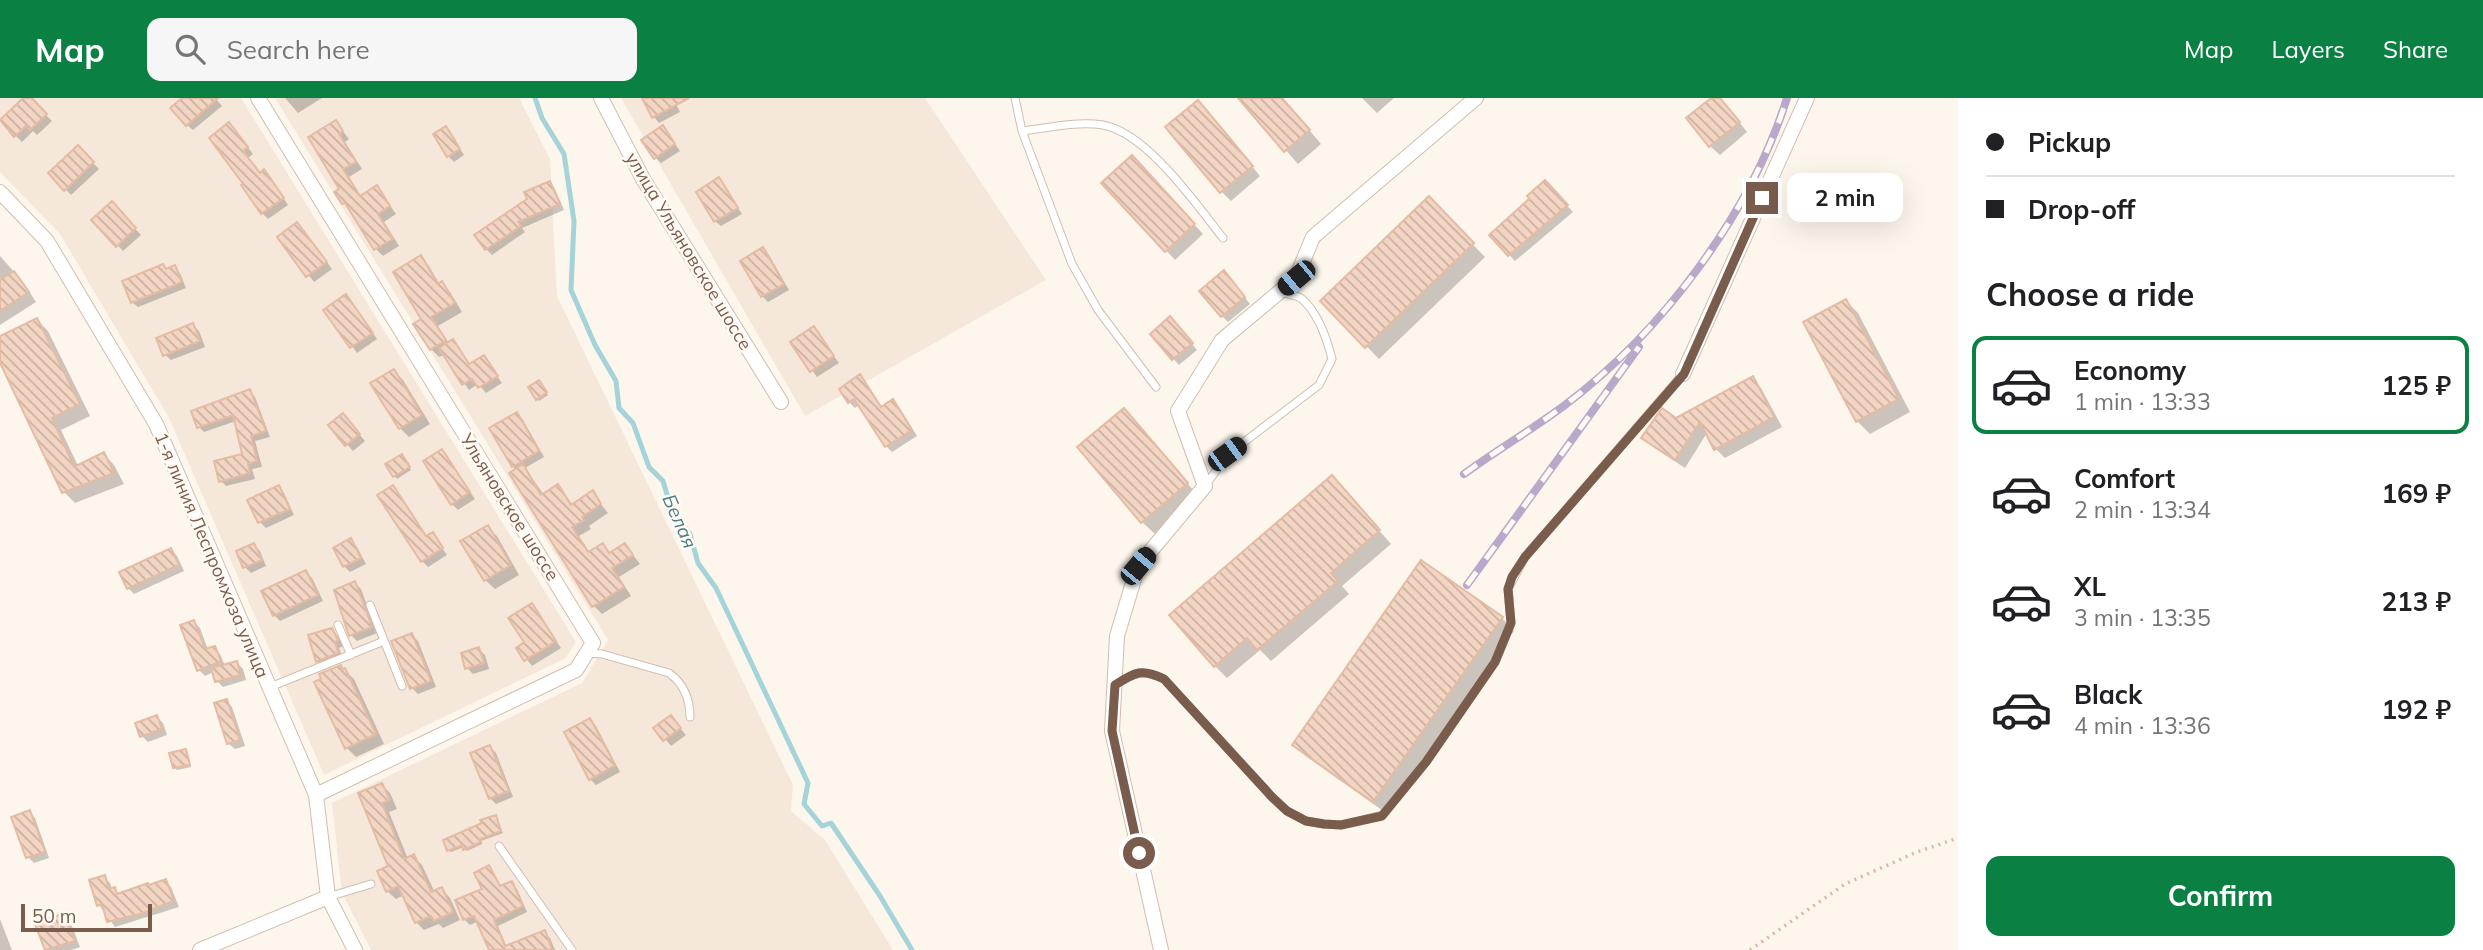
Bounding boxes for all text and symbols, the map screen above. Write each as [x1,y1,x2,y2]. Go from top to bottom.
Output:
search box [147,18,637,81]
text: Map [35,29,105,70]
icon: search [171,30,209,68]
text: Search here [227,33,370,66]
text: Map [2184,34,2233,64]
text: Layers [2271,34,2345,64]
text: Share [2383,34,2448,64]
text: Pickup [2028,126,2111,159]
street label: улица Ульяновское шоссе [621,148,757,354]
callout: 2 min [1786,174,1902,222]
route end [1746,182,1778,214]
text: 2 min [1815,183,1875,212]
text: Drop-off [2028,193,2135,226]
car [1274,256,1319,300]
text: Choose a ride [1986,274,2194,314]
icon: car [1990,354,2053,417]
text: Economy [2074,354,2186,387]
text: 125 ₽ [2381,369,2451,402]
text: 1 min · 13:33 [2074,387,2211,416]
street label: Ульяновское шоссе [455,428,565,585]
street label: 1-я линия Леспромхоза улица [150,429,274,681]
car [1204,433,1251,475]
icon: car [1990,462,2053,525]
text: Comfort [2074,462,2175,495]
text: 169 ₽ [2381,477,2451,510]
water label: Белая [658,490,702,552]
text: 2 min · 13:34 [2074,495,2211,524]
car [1117,543,1160,589]
icon: car [1990,570,2053,633]
text: XL [2074,570,2106,603]
text: 213 ₽ [2381,585,2451,618]
text: 3 min · 13:35 [2074,603,2211,632]
icon: car [1990,678,2053,741]
text: Black [2074,678,2142,711]
text: 192 ₽ [2381,693,2451,726]
text: 4 min · 13:36 [2074,711,2211,740]
route start [1123,837,1155,869]
button: Confirm [1986,856,2455,936]
scale bar [21,901,152,933]
text: 50 m [32,904,76,928]

